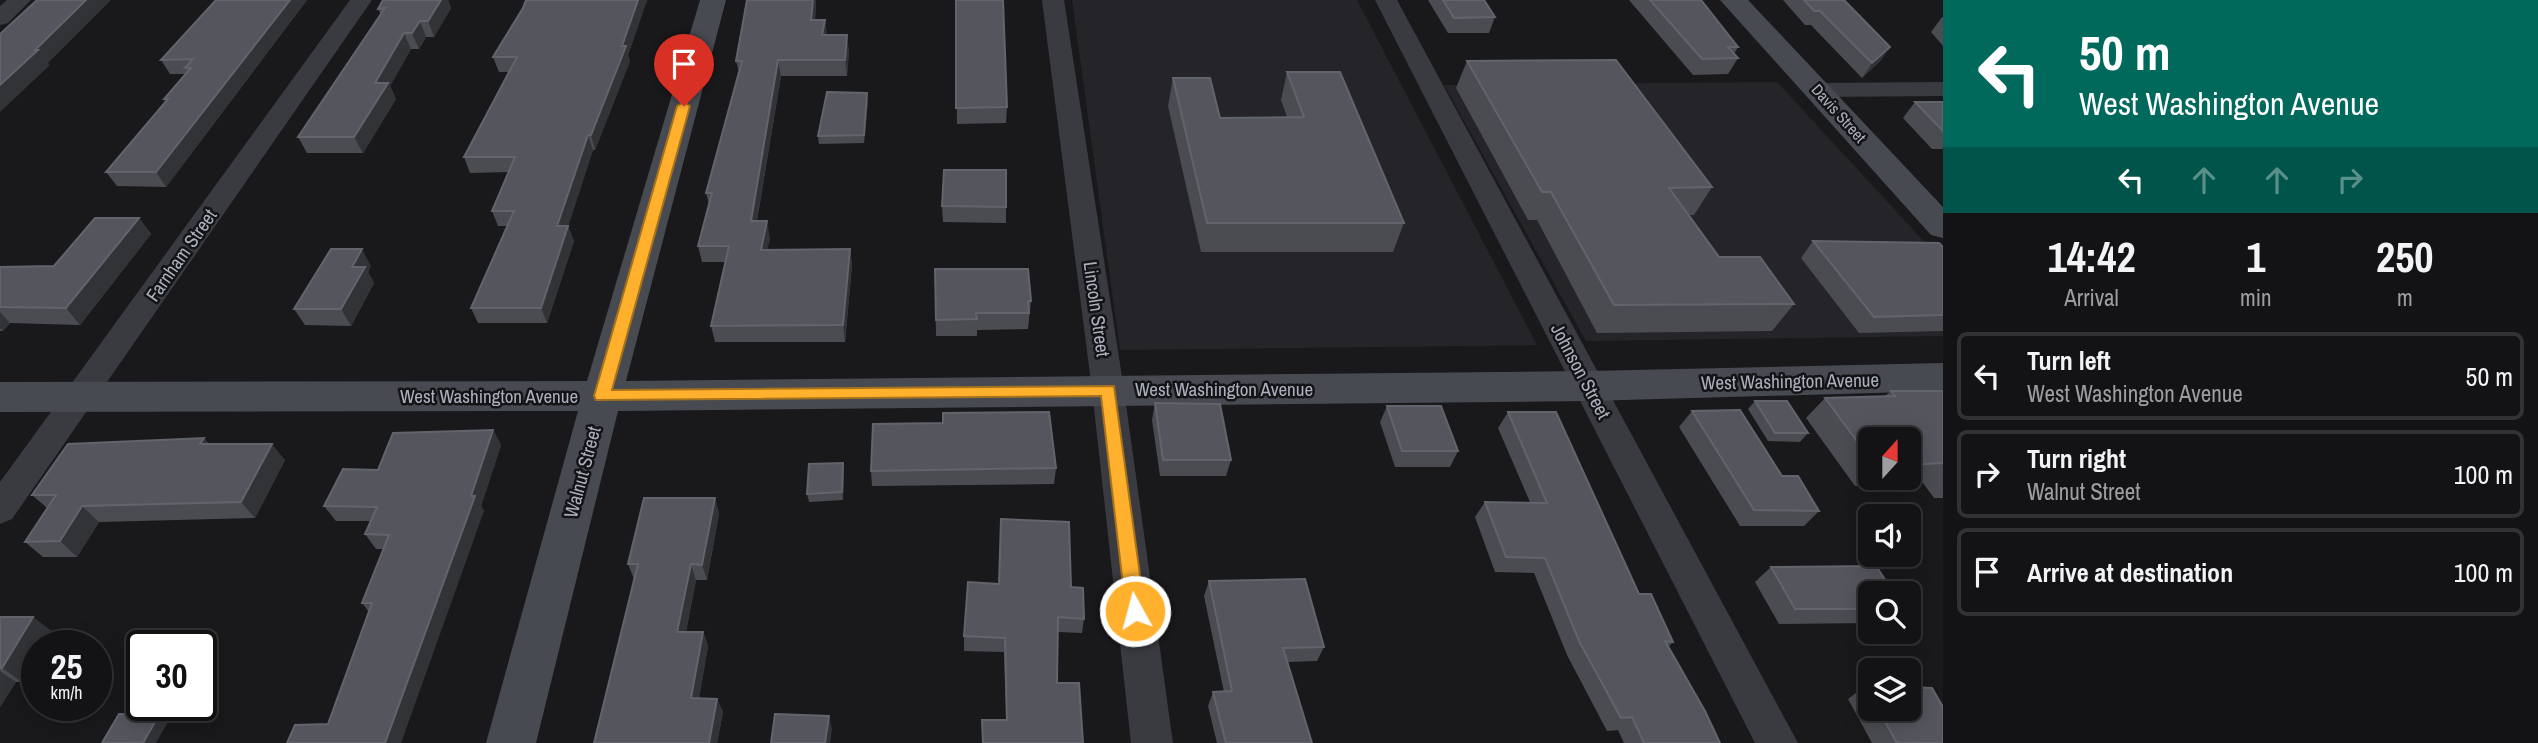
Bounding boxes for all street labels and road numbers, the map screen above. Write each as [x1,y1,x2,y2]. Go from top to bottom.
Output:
street label: Davis Street [1807,79,1872,147]
street label: Farnham Street [140,203,223,306]
street label: Lincoln Street [1077,260,1117,359]
street label: Johnson Street [1545,319,1617,424]
street label: West Washington Avenue [1701,366,1879,396]
street label: West Washington Avenue [1135,376,1313,402]
street label: West Washington Avenue [400,383,578,409]
street label: Walnut Street [557,423,607,521]

